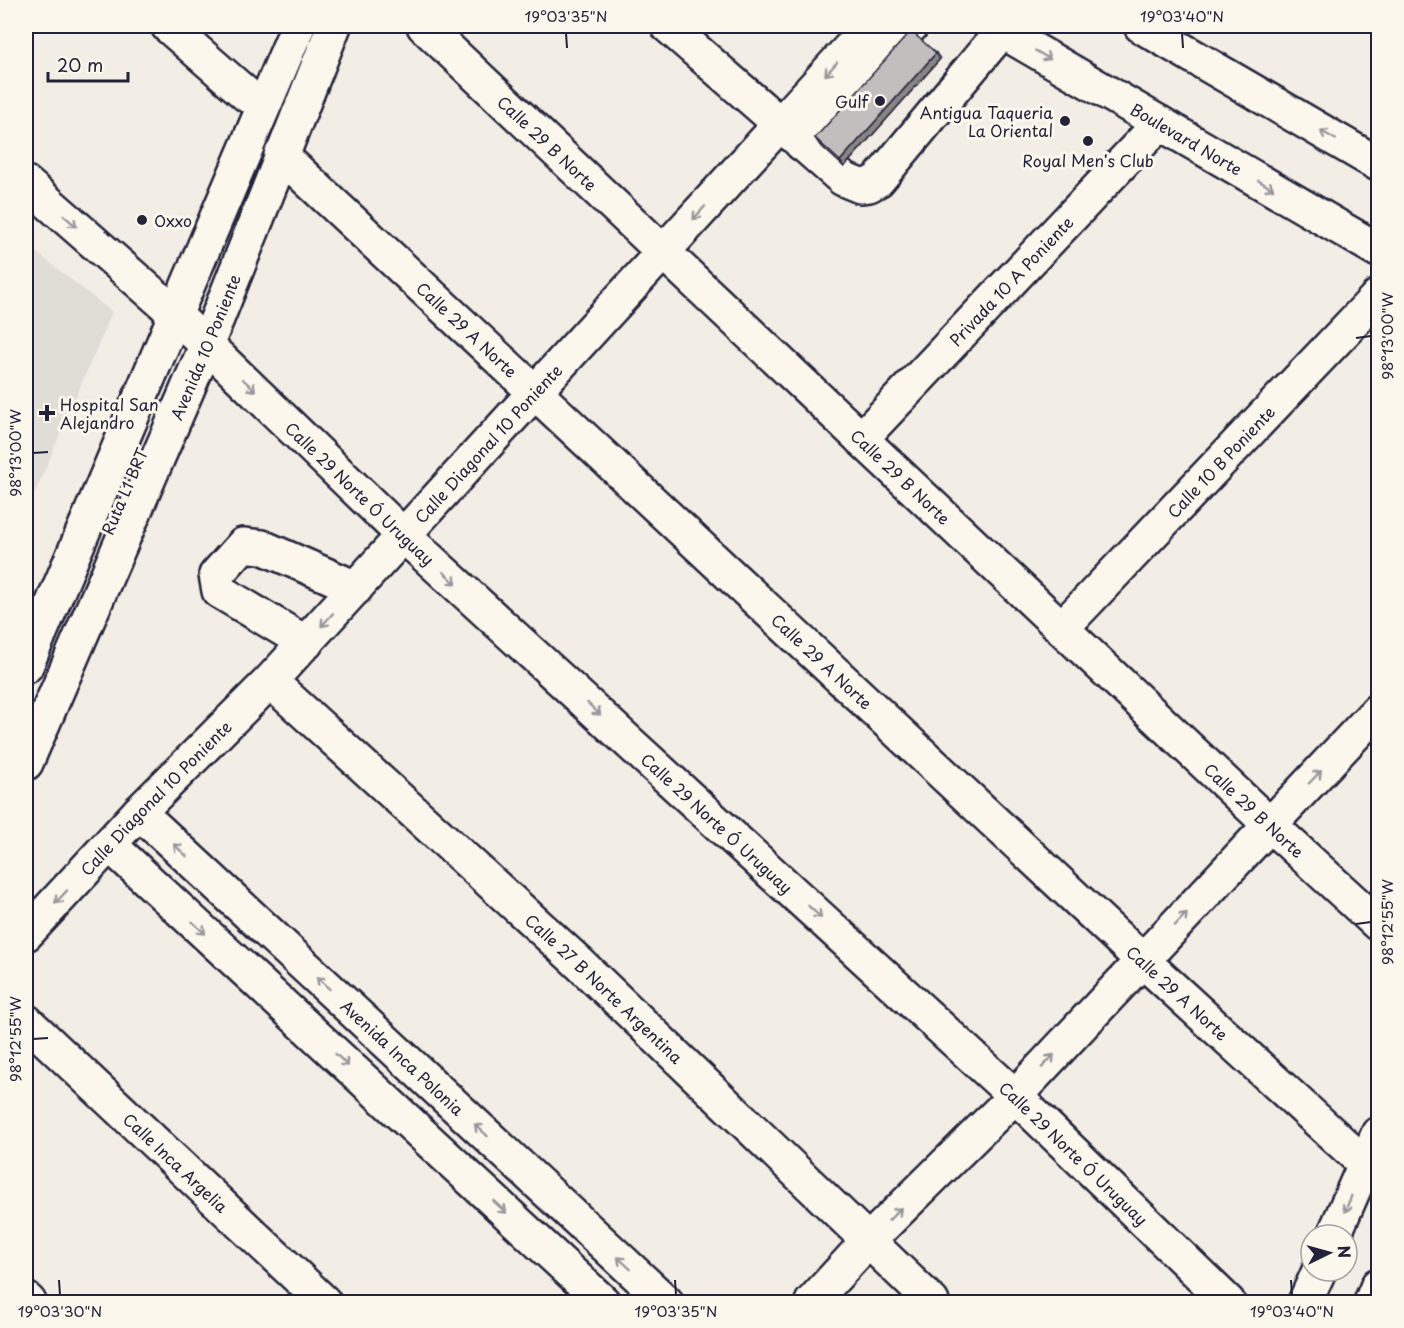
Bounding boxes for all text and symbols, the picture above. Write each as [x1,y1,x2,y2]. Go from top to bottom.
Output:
text: 19°03'35"N [525,4,607,27]
text: 19°03'40"N [1140,4,1224,27]
scale bar [48,45,128,83]
one-way arrow [1034,49,1051,61]
text: 20 m [57,51,103,78]
one-way arrow [824,61,838,76]
place label: Gulf [835,89,869,113]
street label: Calle 29 B Norte [492,90,603,196]
marker: Gulf [873,94,887,108]
street label: Boulevard Norte [1126,97,1247,181]
place label: Antigua Taqueria La Oriental [920,100,1053,142]
marker: Antigua Taqueria La Oriental [1058,114,1072,128]
one-way arrow [1320,129,1337,141]
marker: Royal Men's Club [1081,134,1095,148]
place label: Royal Men's Club [1022,148,1154,172]
one-way arrow [1257,179,1274,191]
one-way arrow [692,205,707,220]
place label: Oxxo [154,208,192,232]
street label: Privada 10 A Poniente [944,210,1078,351]
marker: Oxxo [135,213,149,227]
one-way arrow [62,214,77,228]
street label: Avenida 10 Poniente [164,270,246,423]
street label: Calle 29 A Norte [411,276,523,383]
text: 98°13'00"W [1375,292,1398,380]
street label: Calle Diagonal 10 Poniente [409,358,567,528]
one-way arrow [241,377,256,392]
place label: Hospital San Alejandro [60,392,159,434]
street label: Calle 10 B Poniente [1161,400,1280,523]
marker: Hospital San Alejandro [38,404,56,422]
text: 98°13'00"W [3,409,26,497]
street label: Calle 29 Norte Ó Uruguay [280,416,440,570]
street label: Calle 29 B Norte [846,423,956,530]
street label: Ruta L1 BRT [95,444,153,538]
one-way arrow [442,571,457,585]
street label: Calle 29 A Norte [766,608,878,715]
one-way arrow [320,612,334,627]
one-way arrow [586,702,601,716]
street label: Calle Diagonal 10 Poniente [74,714,237,881]
street label: Calle 29 Norte Ó Uruguay [636,747,798,899]
street label: Calle 29 B Norte [1199,757,1310,863]
one-way arrow [1308,770,1322,785]
one-way arrow [173,843,188,857]
text: 98°12'55"W [1375,878,1398,965]
one-way arrow [54,889,68,904]
one-way arrow [808,905,823,919]
street label: Calle 27 B Norte Argentina [520,908,688,1069]
one-way arrow [1174,911,1188,926]
one-way arrow [191,921,206,935]
street label: Calle 29 A Norte [1121,940,1234,1046]
one-way arrow [315,976,330,990]
street label: Avenida Inca Polonia [336,994,470,1121]
text: 98°12'55"W [3,995,26,1082]
one-way arrow [334,1053,349,1068]
one-way arrow [1041,1054,1055,1069]
street label: Calle 29 Norte Ó Uruguay [994,1075,1153,1230]
street label: Calle Inca Argelia [118,1107,234,1218]
one-way arrow [474,1123,489,1137]
one-way arrow [1342,1194,1353,1212]
one-way arrow [492,1200,507,1214]
one-way arrow [888,1207,903,1222]
north arrow [1299,1223,1359,1283]
text: N [1332,1244,1357,1259]
one-way arrow [616,1256,631,1270]
text: 19°03'30"N [18,1299,102,1322]
text: 19°03'35"N [635,1299,717,1322]
text: 19°03'40"N [1250,1299,1334,1322]

